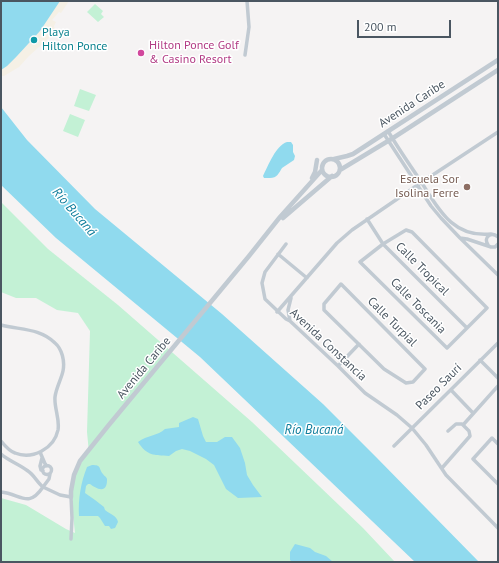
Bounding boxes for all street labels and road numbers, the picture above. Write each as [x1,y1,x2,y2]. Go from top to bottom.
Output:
street label: Avenida Caribe [376,77,448,131]
street label: Calle Tropical [392,239,452,299]
street label: Calle Toscania [387,275,449,337]
street label: Calle Turpial [364,294,420,350]
street label: Avenida Constancia [287,306,369,384]
street label: Avenida Caribe [114,334,174,402]
street label: Paseo Saurí [413,361,465,413]

